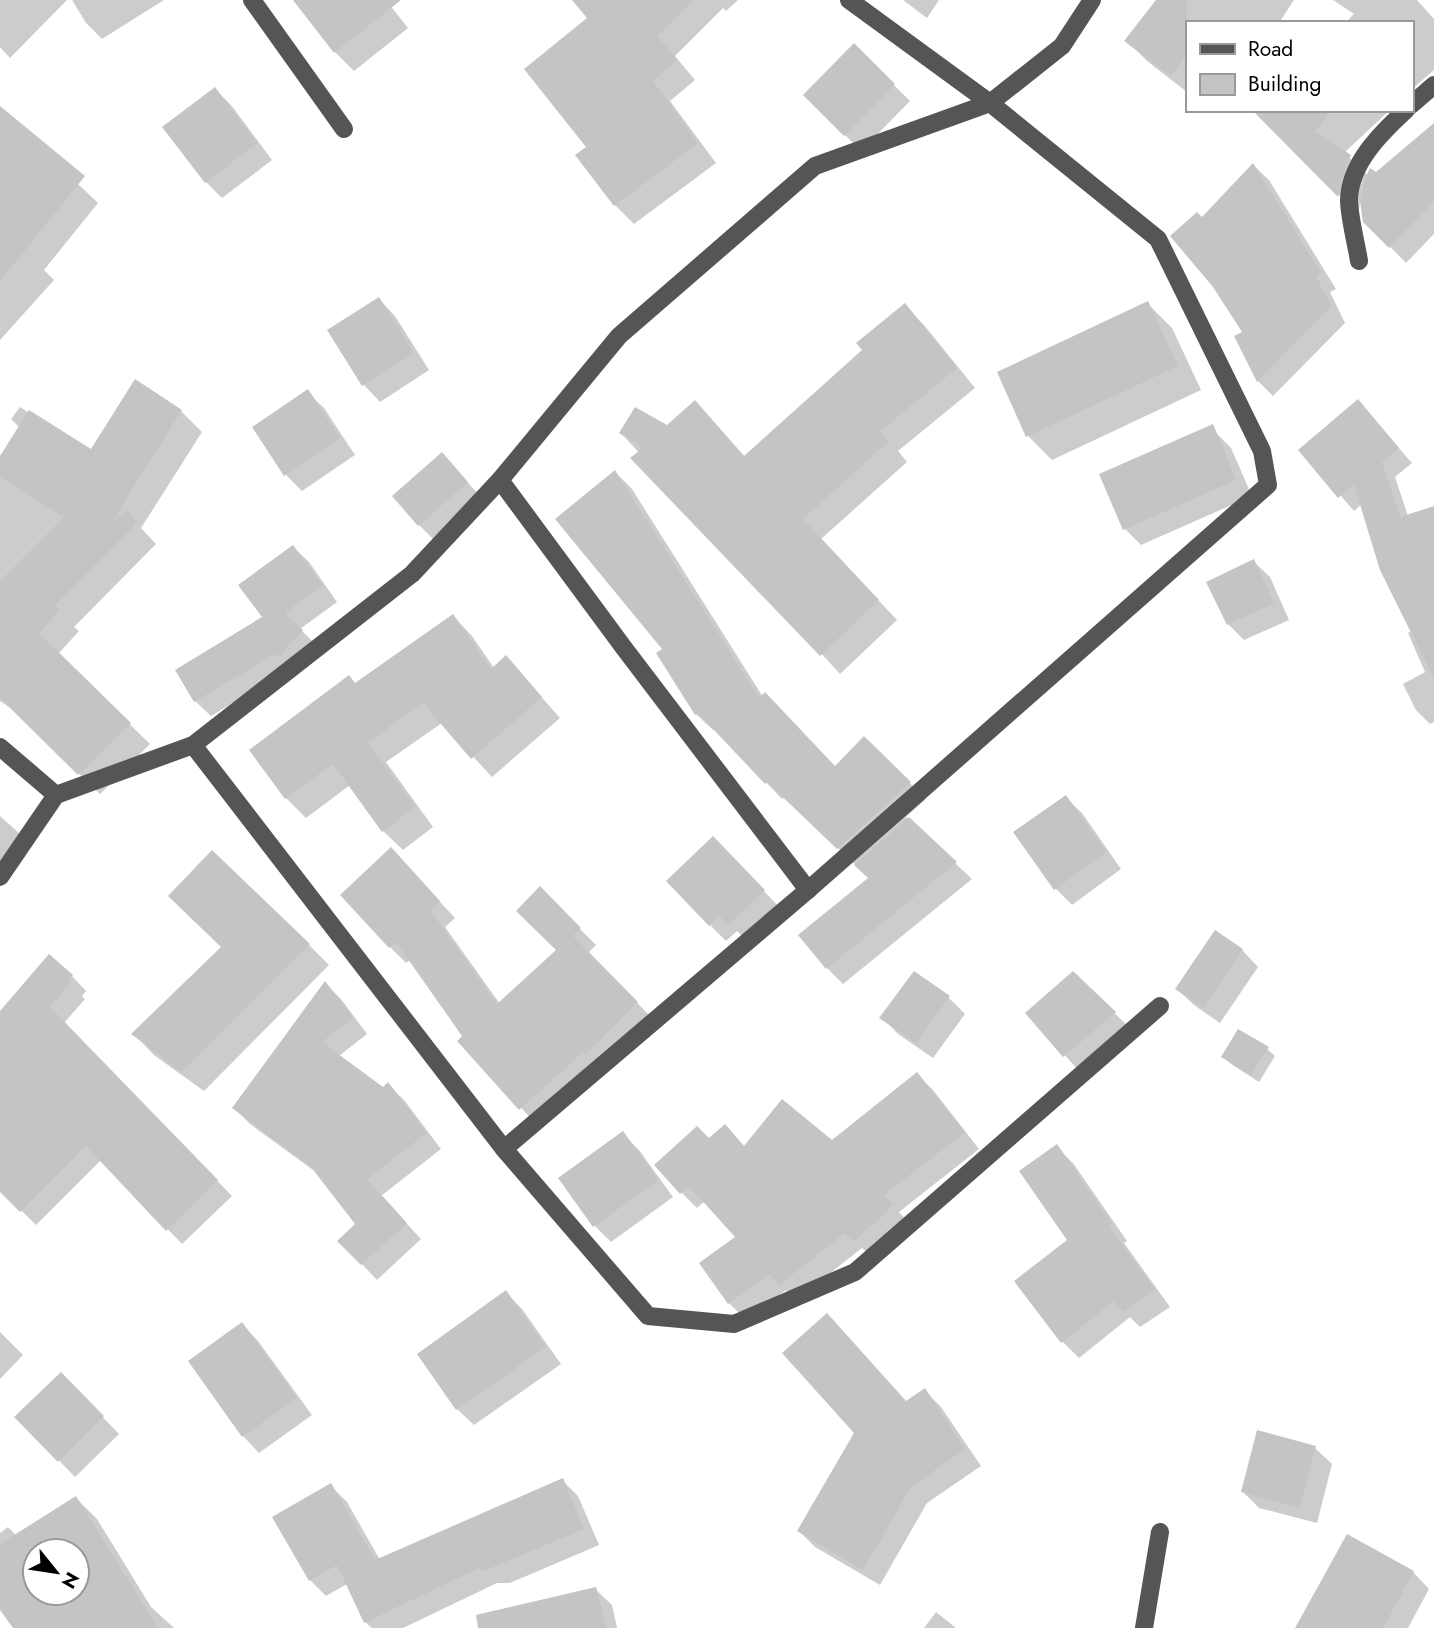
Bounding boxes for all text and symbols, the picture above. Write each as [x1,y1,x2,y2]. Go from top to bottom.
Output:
legend [1186,21,1413,112]
text: Road [1248,34,1293,64]
text: Building [1248,69,1321,99]
north arrow [21,1537,91,1607]
text: N [55,1567,86,1594]

